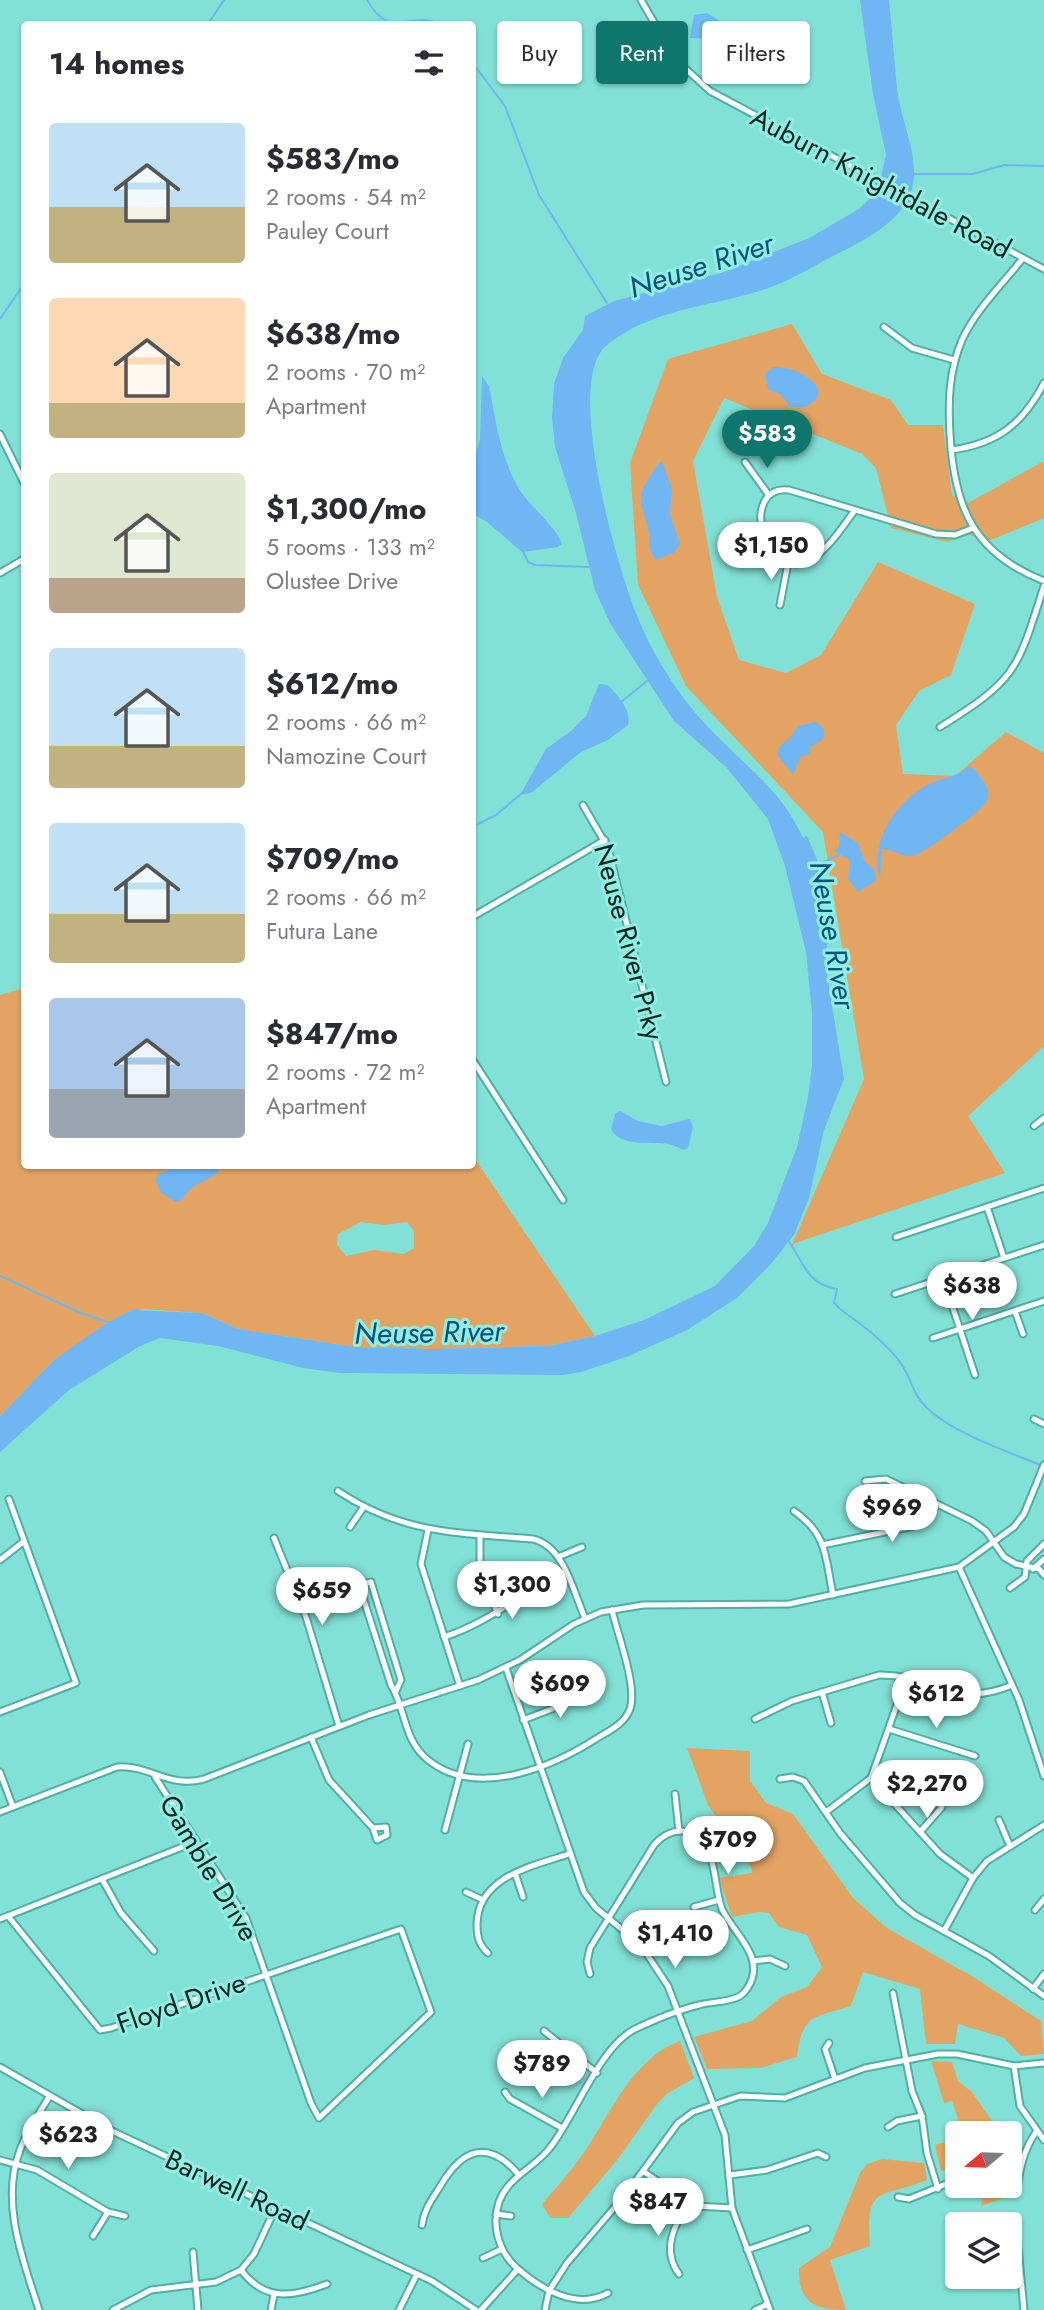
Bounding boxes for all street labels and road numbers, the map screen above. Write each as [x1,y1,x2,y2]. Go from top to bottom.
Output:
street label: Auburn Knightdale Road [743,97,1019,269]
street label: Neuse River Prky [583,839,675,1045]
street label: Gamble Drive [149,1787,269,1949]
street label: Floyd Drive [111,1962,251,2044]
street label: Barwell Road [158,2139,316,2241]

